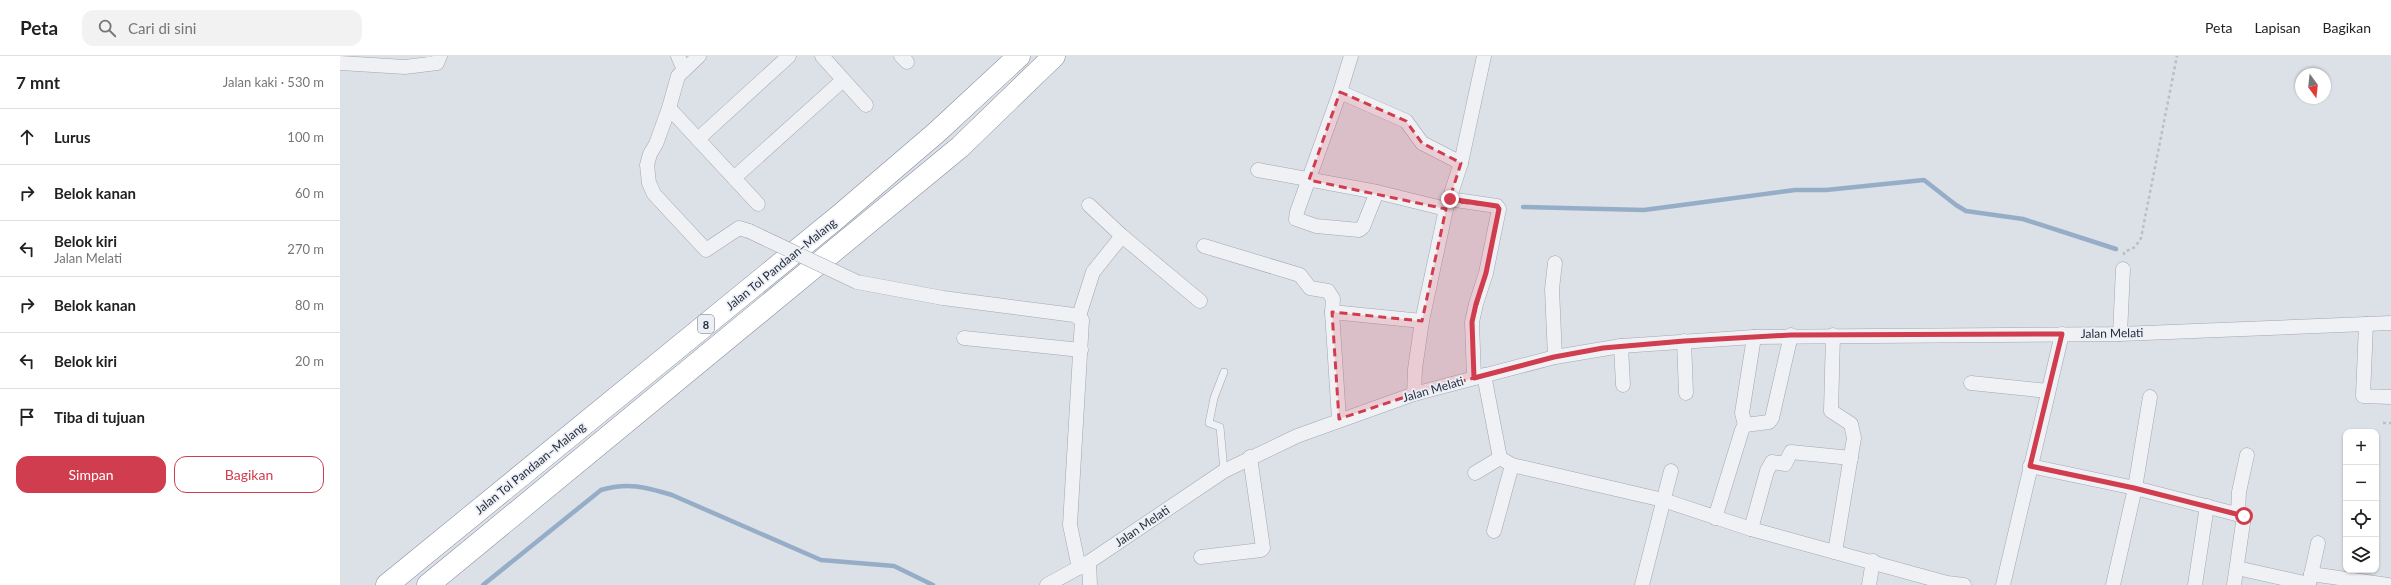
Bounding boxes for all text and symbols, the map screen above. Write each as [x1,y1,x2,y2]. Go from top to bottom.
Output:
search box [82,10,362,46]
text: Peta [20,16,58,39]
icon: search [96,17,118,39]
text: Cari di sini [128,19,196,37]
text: Peta [2205,19,2232,36]
text: Lapisan [2254,19,2301,36]
text: Bagikan [2323,19,2371,36]
north arrow [2295,68,2331,104]
text: 7 mnt [16,72,60,93]
text: Jalan kaki · 530 m [223,74,324,90]
icon: ahead [16,126,38,148]
text: Lurus [54,128,91,146]
text: 100 m [287,129,324,145]
icon: right [16,182,38,204]
text: Belok kanan [54,184,136,202]
text: 60 m [295,185,324,201]
route end [1441,190,1459,208]
street label: Jalan Tol Pandaan–Malang [723,215,839,313]
text: Belok kiri [54,232,117,250]
icon: left [16,238,38,260]
text: 270 m [287,241,324,257]
text: Jalan Melati [54,250,122,266]
icon: right [16,294,38,316]
text: Belok kanan [54,296,136,314]
text: 80 m [295,297,324,313]
road number: 8 [698,315,714,333]
street label: Jalan Melati [2080,325,2144,341]
icon: left [16,350,38,372]
text: Belok kiri [54,352,117,370]
text: 20 m [295,353,324,369]
street label: Jalan Melati [1401,373,1465,405]
icon: arrive [16,406,38,428]
text: Tiba di tujuan [54,408,145,426]
street label: Jalan Tol Pandaan–Malang [472,419,588,517]
map controls [2343,429,2379,573]
button: + [2343,429,2379,465]
button: Simpan [16,456,166,493]
button: Bagikan [174,456,324,493]
button: − [2343,465,2379,501]
button: locate [2343,501,2379,537]
street label: Jalan Melati [1112,502,1172,550]
route start [2235,507,2253,525]
button: layers [2343,537,2379,573]

